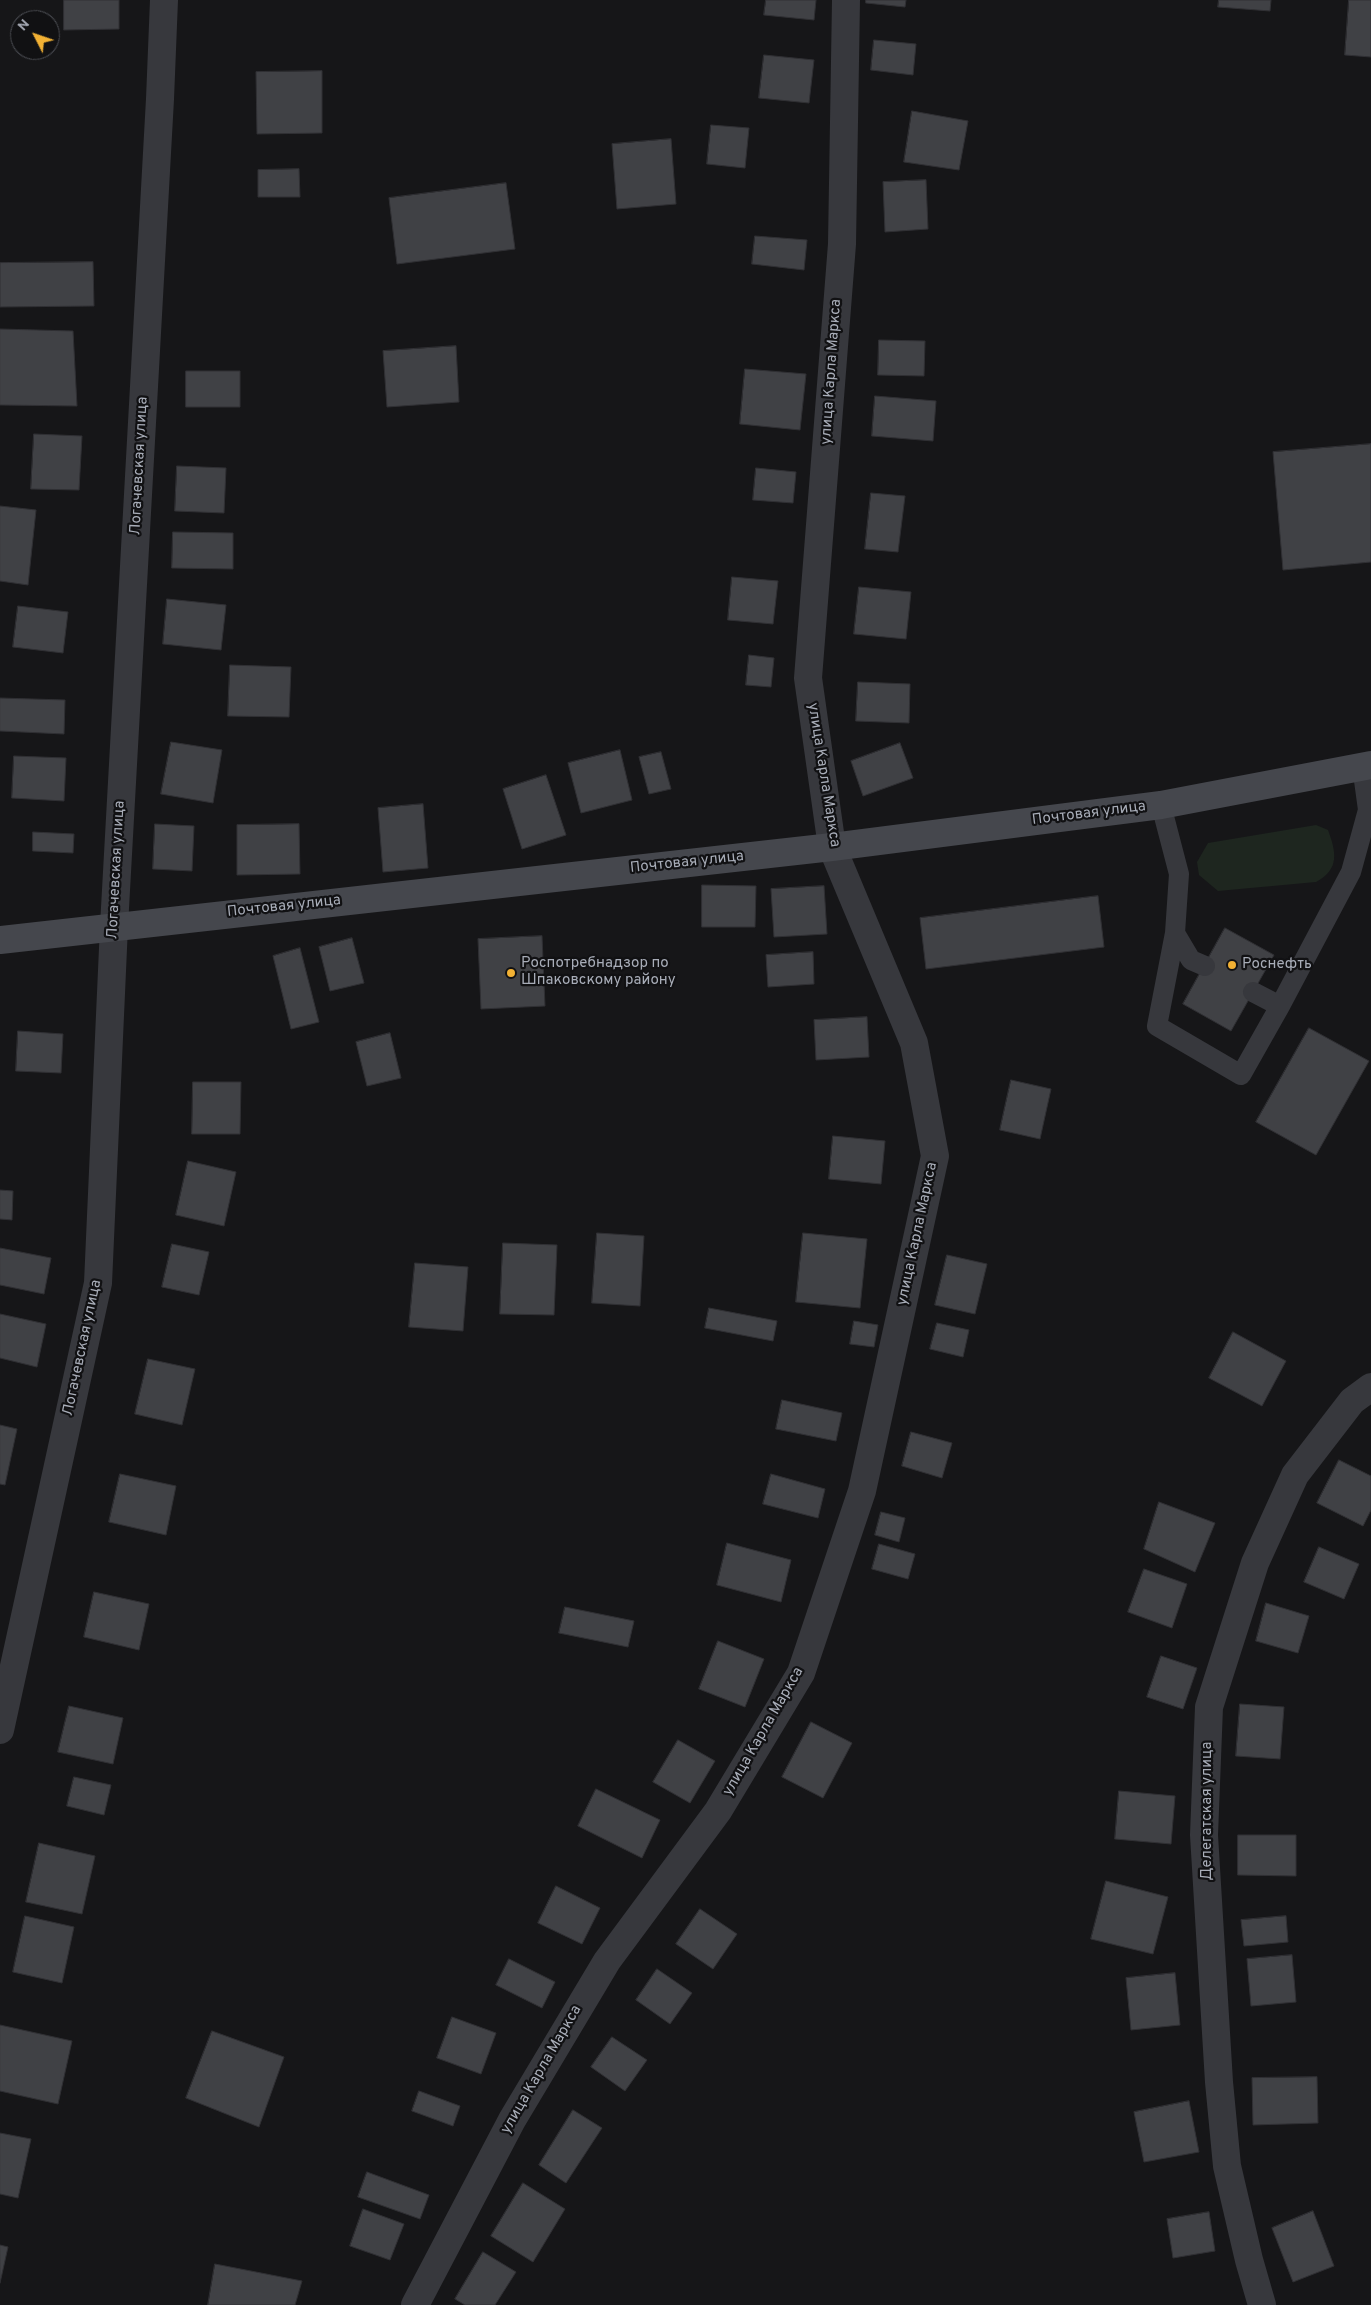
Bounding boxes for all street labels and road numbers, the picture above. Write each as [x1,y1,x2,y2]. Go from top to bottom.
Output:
street label: улица Карла Маркса [818,299,846,445]
street label: Логачевская улица [127,396,153,536]
street label: улица Карла Маркса [803,702,843,848]
street label: Почтовая улица [1031,798,1147,830]
street label: Логачевская улица [104,800,130,940]
street label: Почтовая улица [629,848,745,878]
street label: Почтовая улица [226,892,342,922]
street label: улица Карла Маркса [894,1161,942,1307]
street label: Логачевская улица [60,1278,106,1418]
street label: улица Карла Маркса [720,1664,808,1800]
street label: Делегатская улица [1199,1742,1217,1880]
street label: улица Карла Маркса [498,2002,586,2138]

